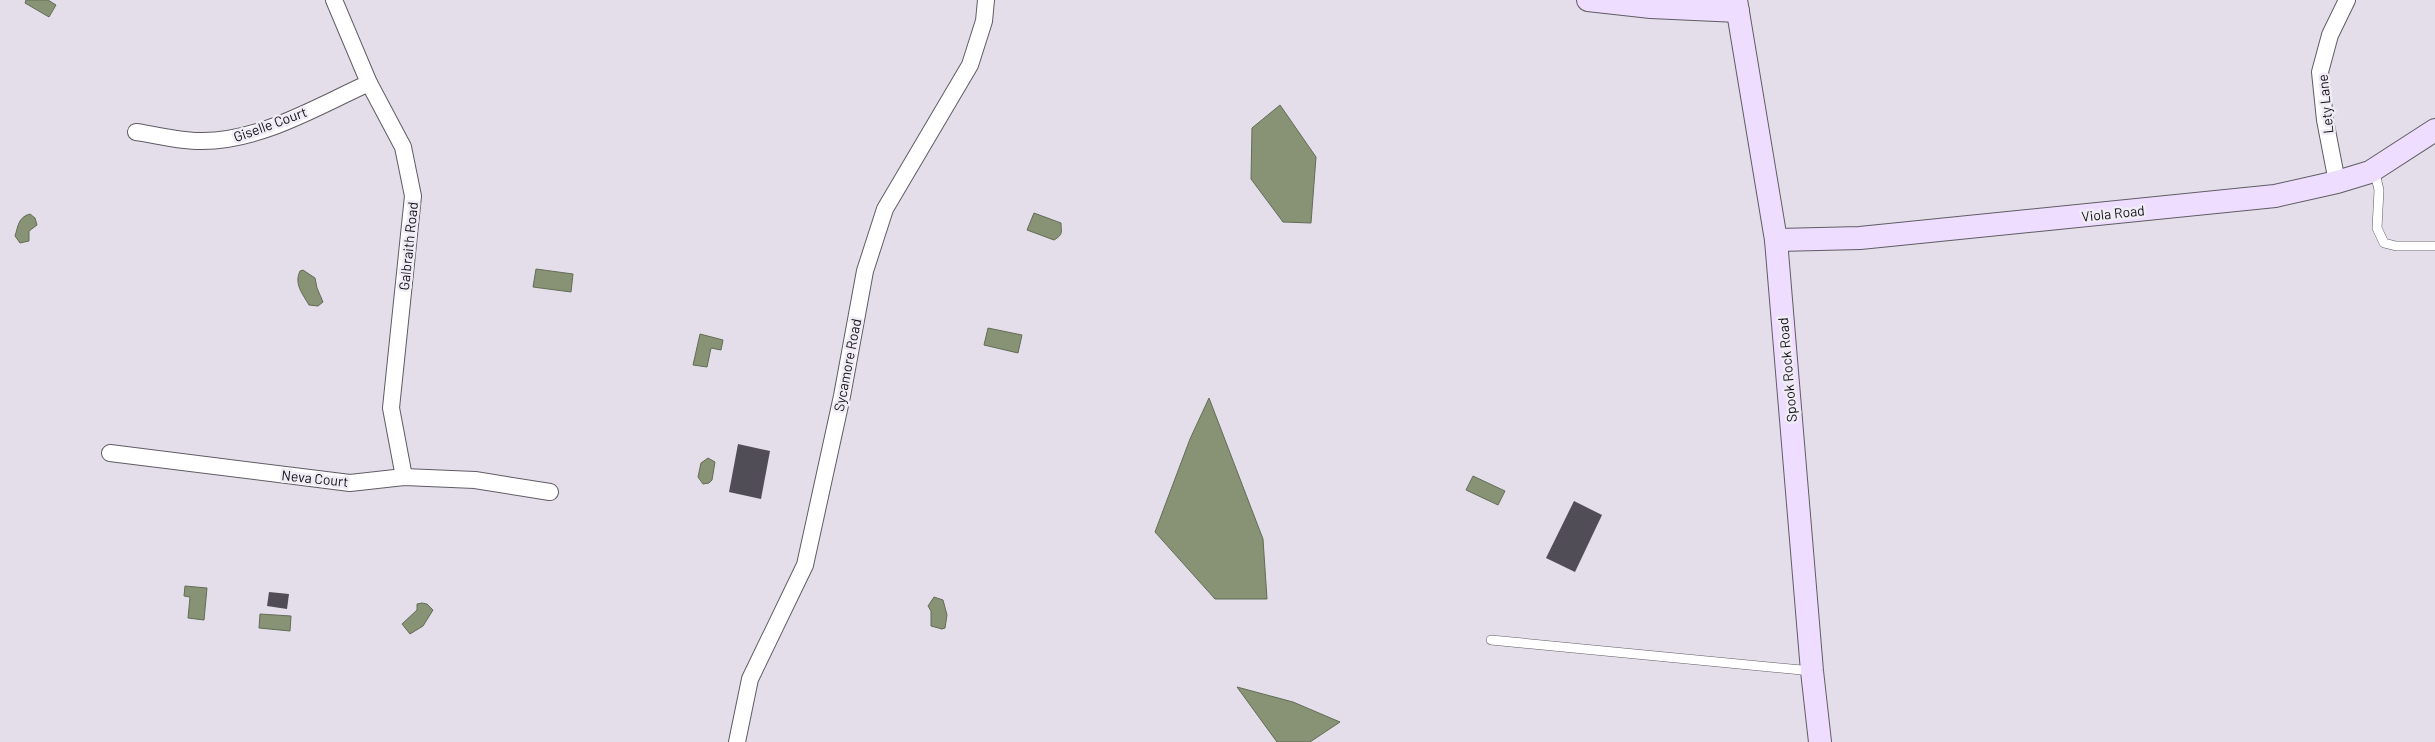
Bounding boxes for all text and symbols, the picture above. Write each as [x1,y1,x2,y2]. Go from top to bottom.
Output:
street label: Lety Lane [2313,73,2337,135]
street label: Giselle Court [231,103,309,145]
street label: Galbraith Road [395,201,421,291]
street label: Viola Road [2080,201,2146,225]
street label: Sycamore Road [830,317,864,413]
street label: Spook Rock Road [1774,317,1800,423]
street label: Neva Court [281,466,349,490]

